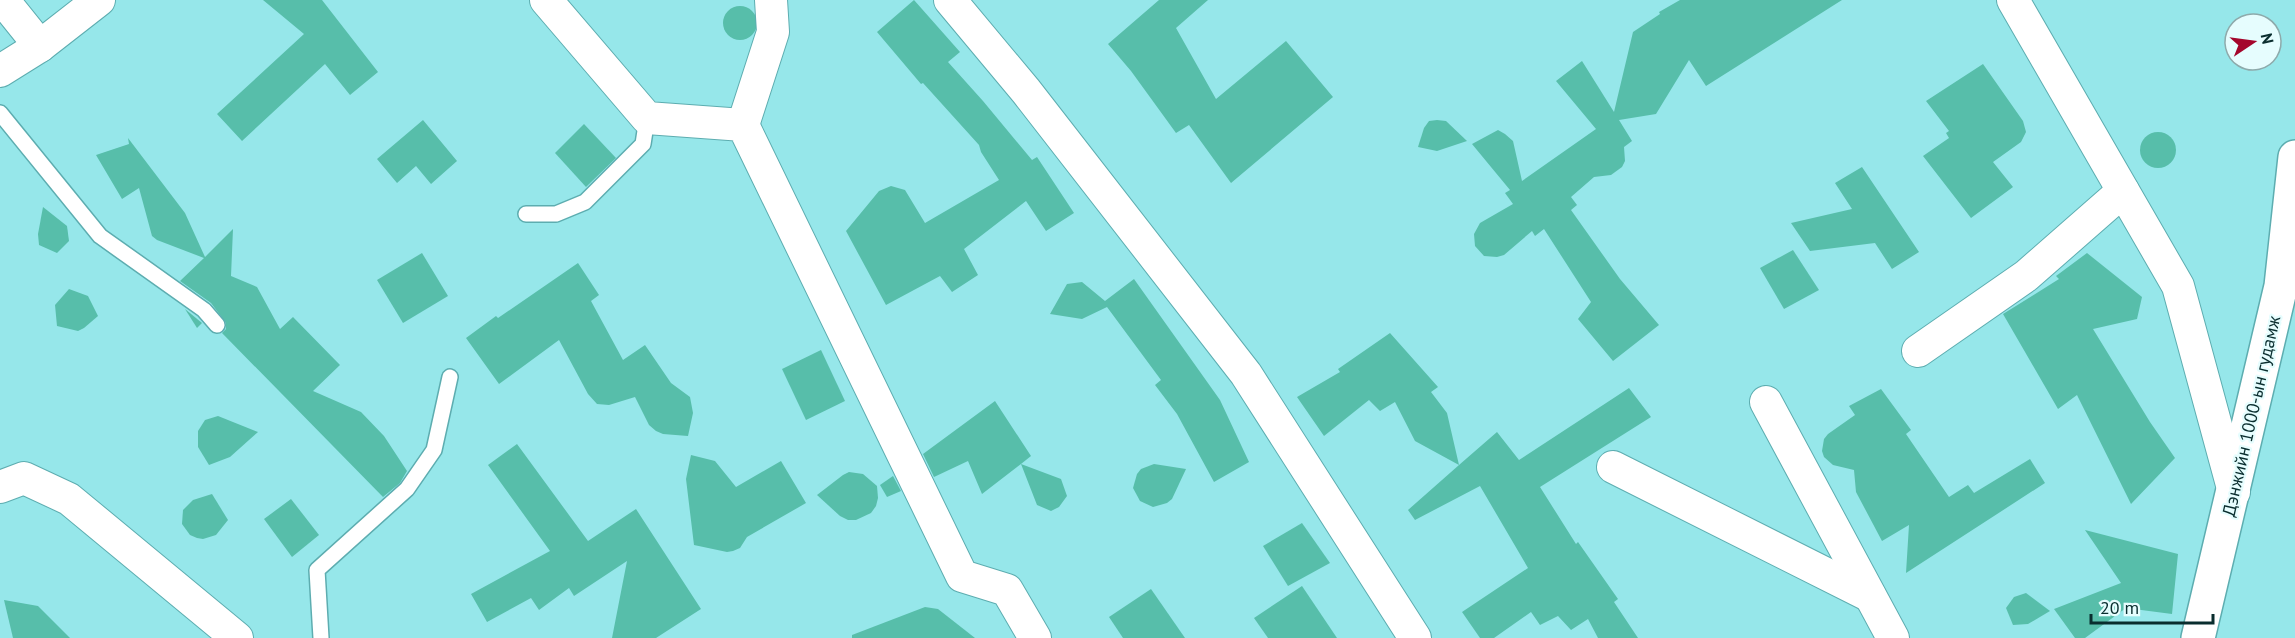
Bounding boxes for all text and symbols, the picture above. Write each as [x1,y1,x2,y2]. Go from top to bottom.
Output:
north arrow [2223,12,2283,72]
text: N [2257,31,2279,46]
street label: Дэнжийн 1000-ын гудамж [2217,313,2285,519]
scale bar [2091,587,2212,625]
text: 20 m [2100,596,2139,619]

